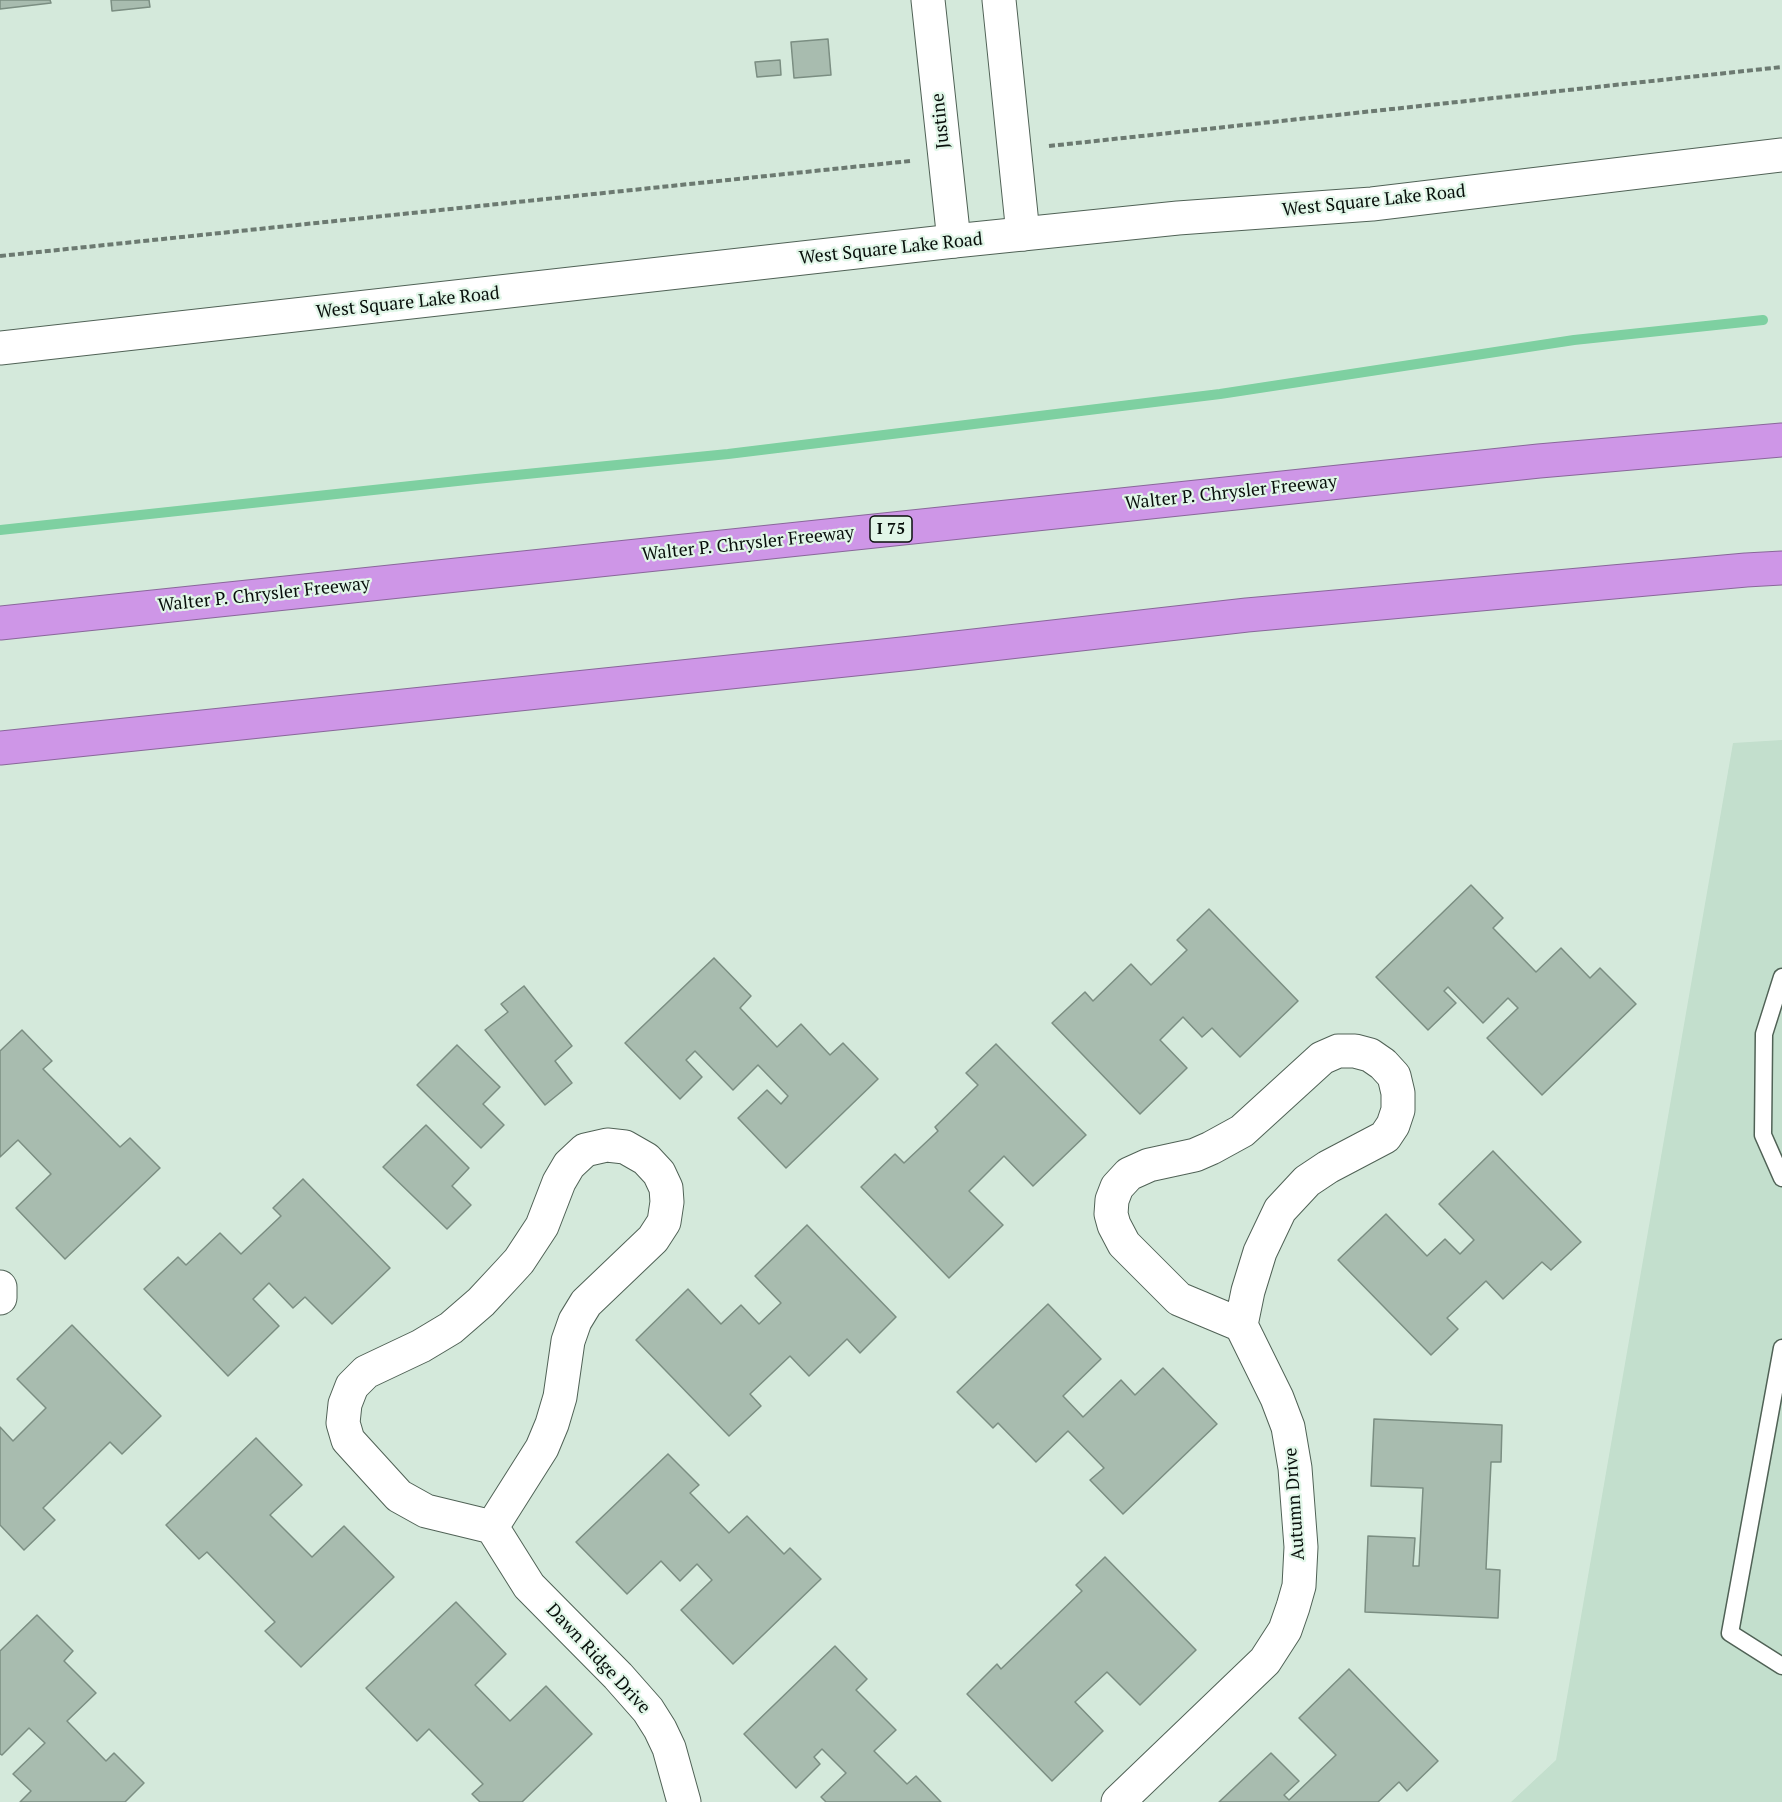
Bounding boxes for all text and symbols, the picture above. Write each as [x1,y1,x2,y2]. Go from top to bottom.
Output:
street label: Justine [927,92,955,150]
street label: West Square Lake Road [1281,181,1467,221]
street label: West Square Lake Road [798,229,984,269]
street label: West Square Lake Road [315,283,501,323]
street label: Walter P. Chrysler Freeway [1124,471,1338,515]
road number: I 75 [870,516,912,542]
street label: Walter P. Chrysler Freeway [641,522,855,566]
street label: Walter P. Chrysler Freeway [157,573,371,617]
street label: Autumn Drive [1280,1447,1310,1561]
street label: Dawn Ridge Drive [541,1599,655,1719]

